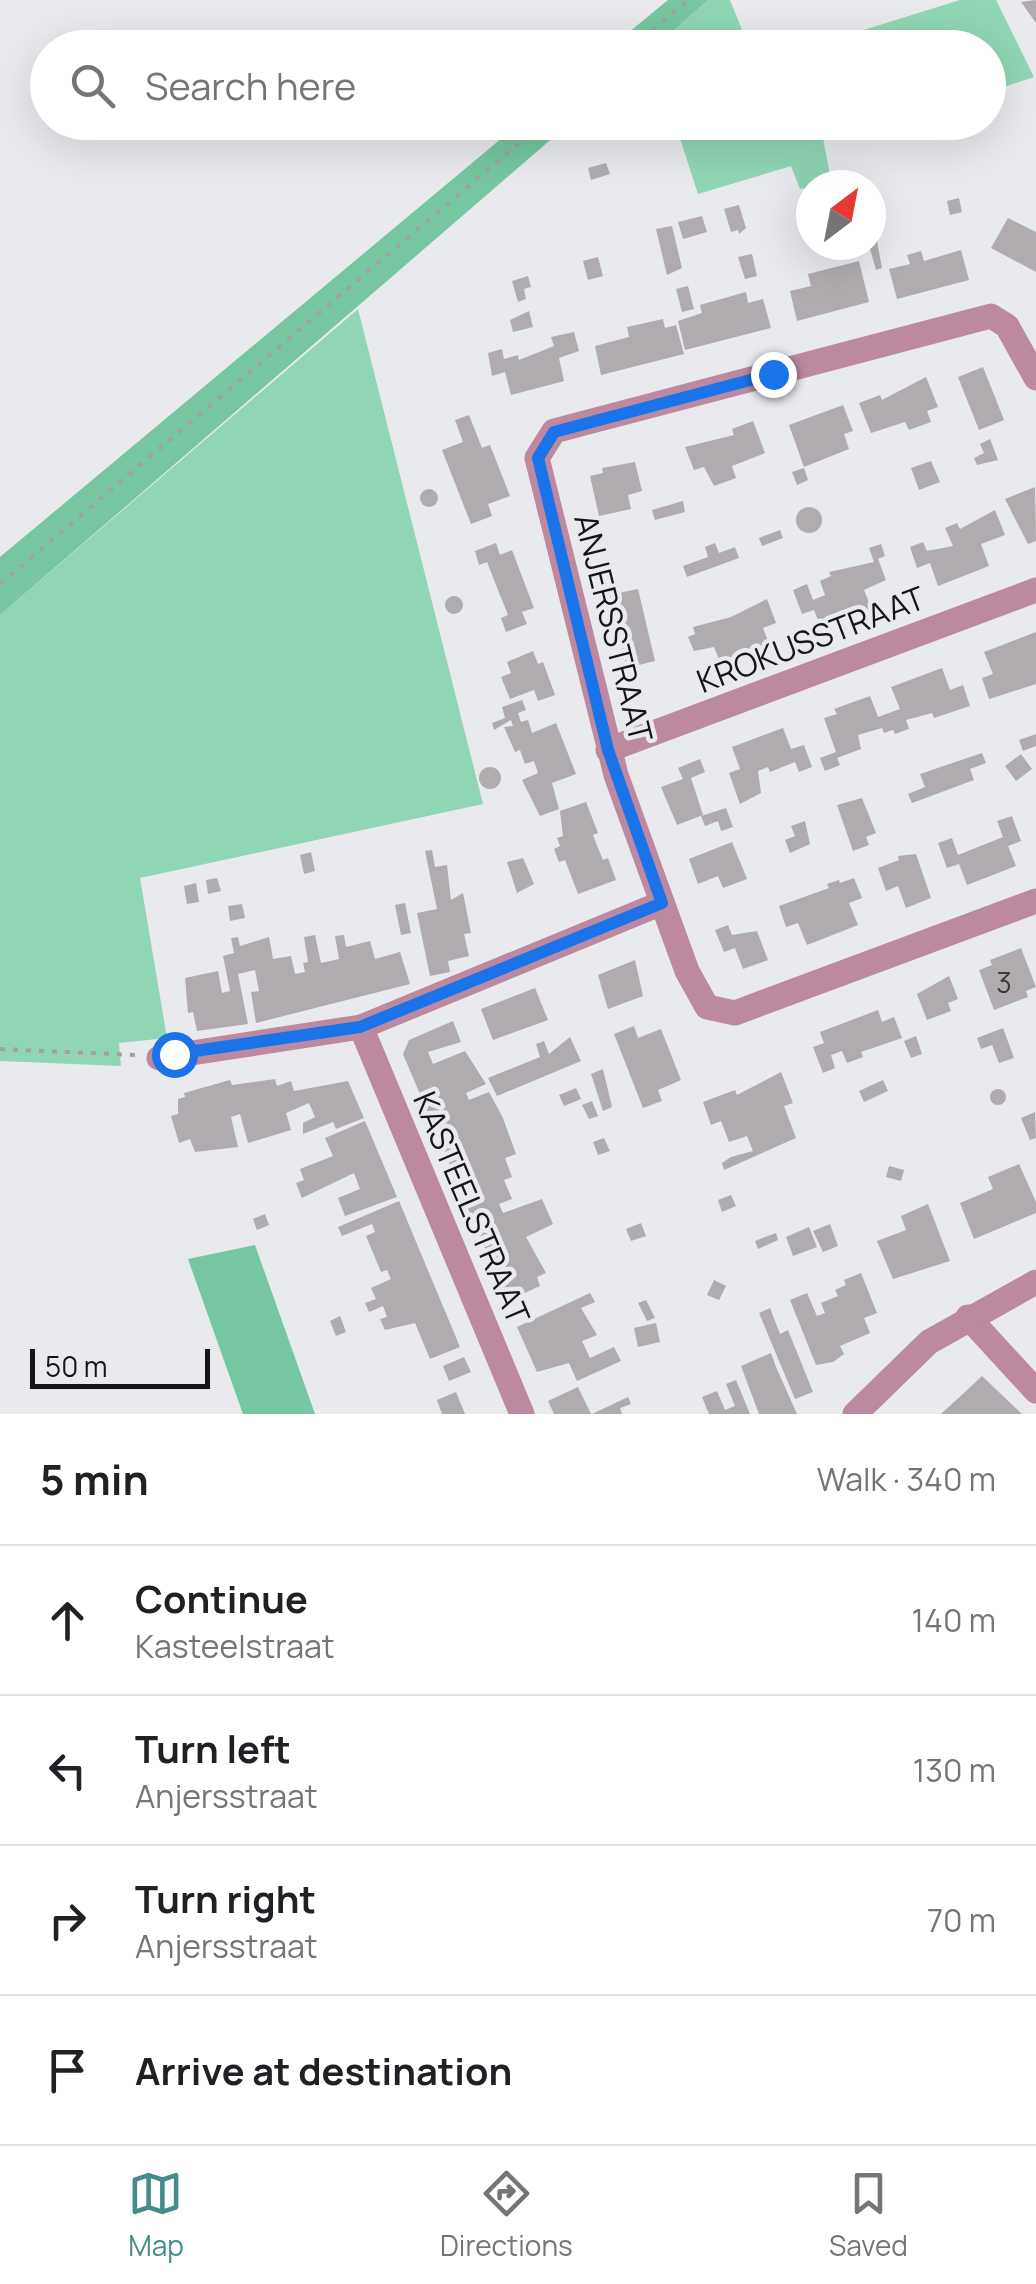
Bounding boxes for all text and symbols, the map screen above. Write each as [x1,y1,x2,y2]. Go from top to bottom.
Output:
search box [30,30,1006,140]
icon: search [65,58,120,113]
text: Search here [145,59,356,111]
north arrow [796,170,886,260]
route end [751,352,797,398]
street label: ANJERSSTRAAT [564,509,664,746]
street label: KROKUSSTRAAT [690,575,931,703]
house number: 3 [996,963,1012,1001]
route start [152,1032,198,1078]
street label: KASTEELSTRAAT [403,1085,541,1330]
scale bar [30,1344,210,1388]
text: 50 m [45,1347,108,1385]
text: 5 min [40,1450,149,1508]
text: Walk · 340 m [817,1457,996,1501]
text: Continue [135,1572,308,1624]
icon: ahead [40,1593,95,1648]
text: 140 m [912,1598,996,1642]
text: Kasteelstraat [135,1624,335,1668]
text: Turn left [135,1722,291,1774]
icon: left [40,1743,95,1798]
text: 130 m [913,1748,996,1792]
text: Anjersstraat [135,1774,318,1818]
text: Turn right [135,1872,316,1924]
icon: right [40,1893,95,1948]
text: 70 m [927,1898,996,1942]
text: Anjersstraat [135,1924,318,1968]
icon: arrive [40,2043,95,2098]
text: Arrive at destination [135,2044,512,2096]
tab: Map [128,2166,184,2264]
tab: Directions [440,2166,573,2264]
tab: Saved [829,2166,908,2264]

